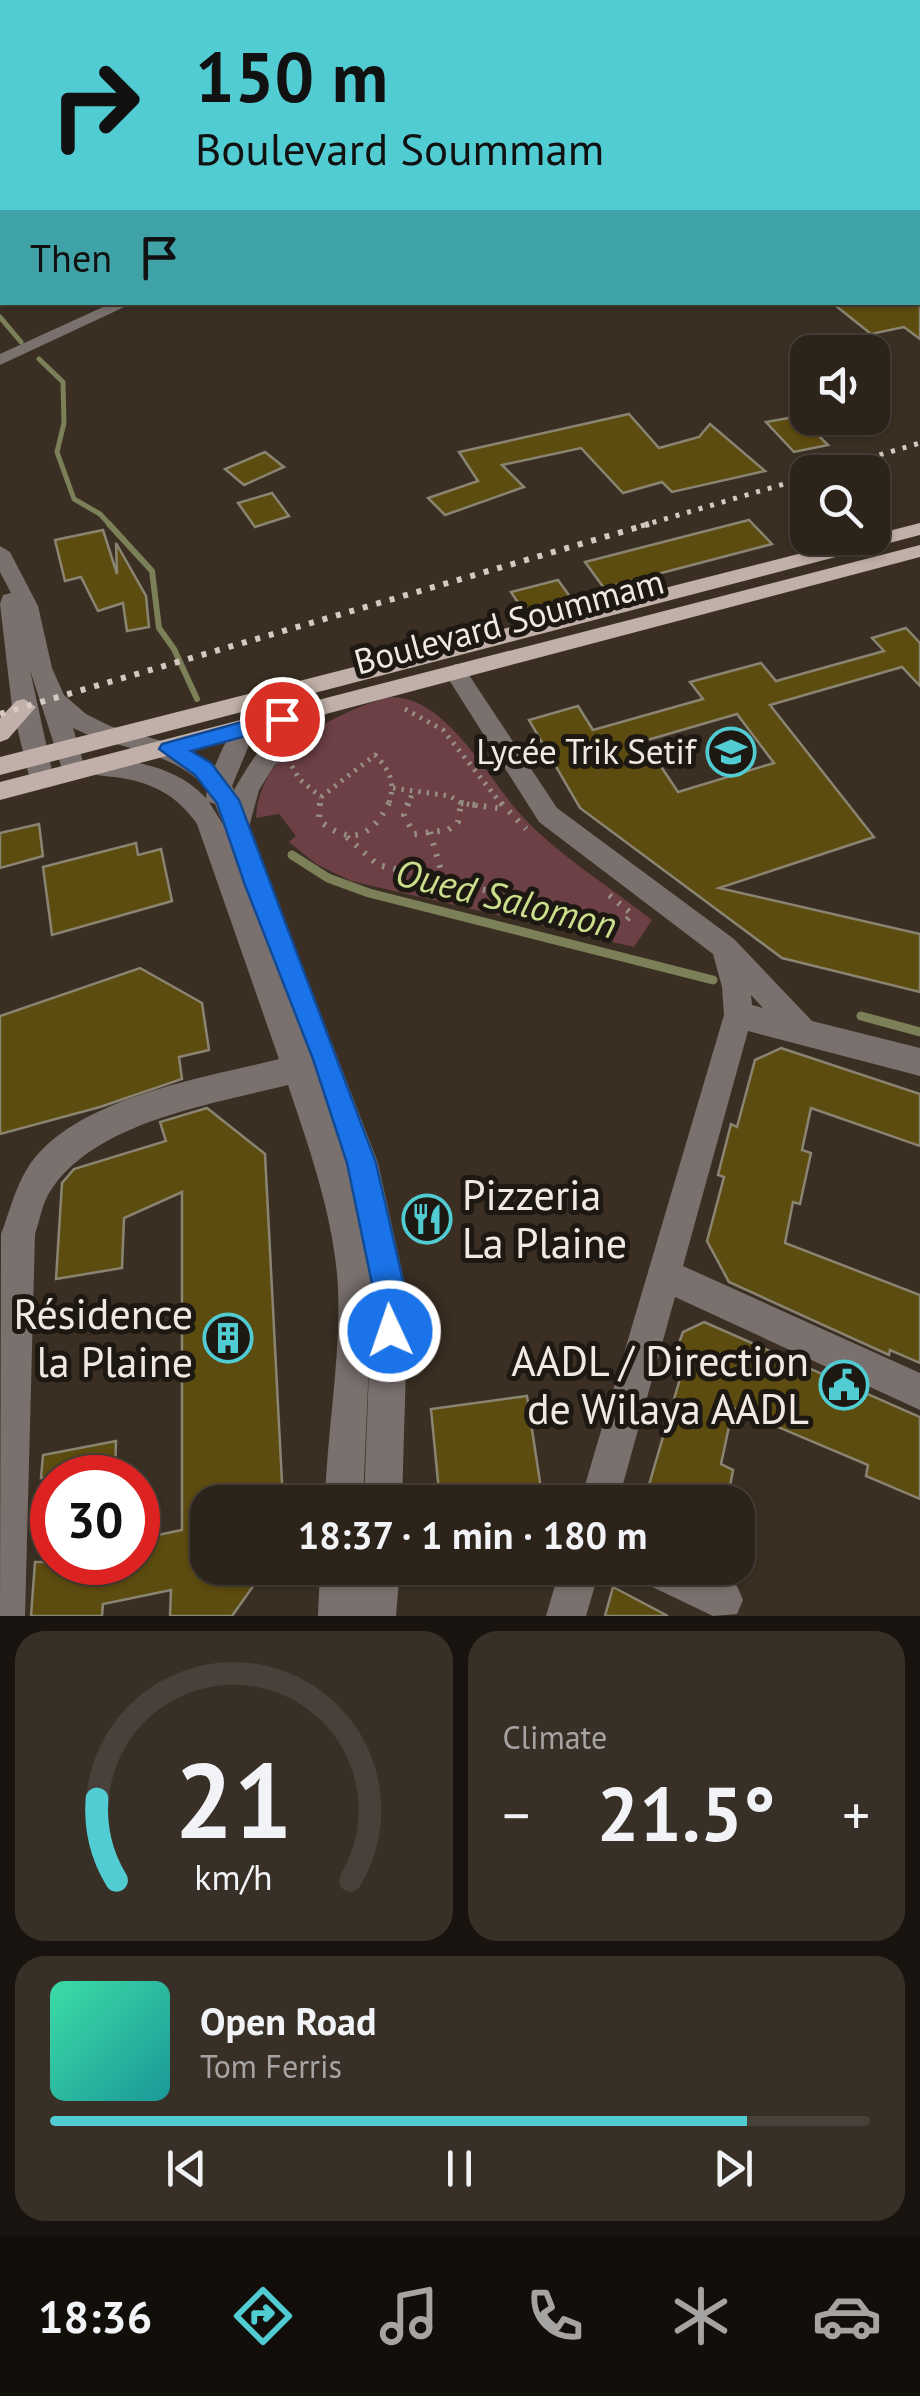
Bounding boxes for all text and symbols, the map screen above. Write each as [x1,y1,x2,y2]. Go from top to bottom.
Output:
text: 150 m [195,31,388,121]
icon: right [30,40,160,170]
text: Boulevard Soummam [195,119,604,177]
icon: arrive [132,230,187,285]
text: Then [30,233,112,282]
map controls [790,335,890,555]
button: sound [790,335,890,435]
button: search [790,455,890,555]
street label: Boulevard Soummam [349,558,668,684]
pin [240,677,325,762]
icon: arrive [255,692,310,747]
school or university icon: Lycée Trik Setif [705,726,757,778]
place label: Lycée Trik Setif [476,728,698,774]
water label: Oued Salomon [391,846,622,949]
place label: Pizzeria La Plaine [462,1167,627,1270]
restaurant icon: Pizzeria La Plaine [401,1193,453,1245]
position arrow [338,1279,442,1383]
place label: Résidence la Plaine [14,1286,193,1389]
building icon: Résidence la Plaine [202,1312,254,1364]
place label: AADL / Direction de Wilaya AADL [511,1333,809,1436]
public building icon: AADL / Direction de Wilaya AADL [818,1359,870,1411]
speed limit sign: 30 [30,1455,160,1585]
text: 18:37 · 1 min · 180 m [298,1510,647,1559]
text: Climate [503,1716,607,1758]
text: 21 [175,1732,293,1867]
text: 21.5° [597,1765,776,1862]
text: − [503,1779,530,1850]
text: + [842,1779,870,1850]
text: km/h [195,1854,273,1900]
text: Open Road [200,1996,376,2045]
text: Tom Ferris [200,2045,342,2087]
icon: previous [159,2141,214,2196]
icon: pause [432,2141,487,2196]
icon: next [706,2141,761,2196]
icon: directions [228,2281,298,2351]
icon: music [374,2281,444,2351]
icon: phone [520,2281,590,2351]
icon: climate [666,2281,736,2351]
icon: car [812,2281,882,2351]
text: 18:36 [38,2287,152,2345]

